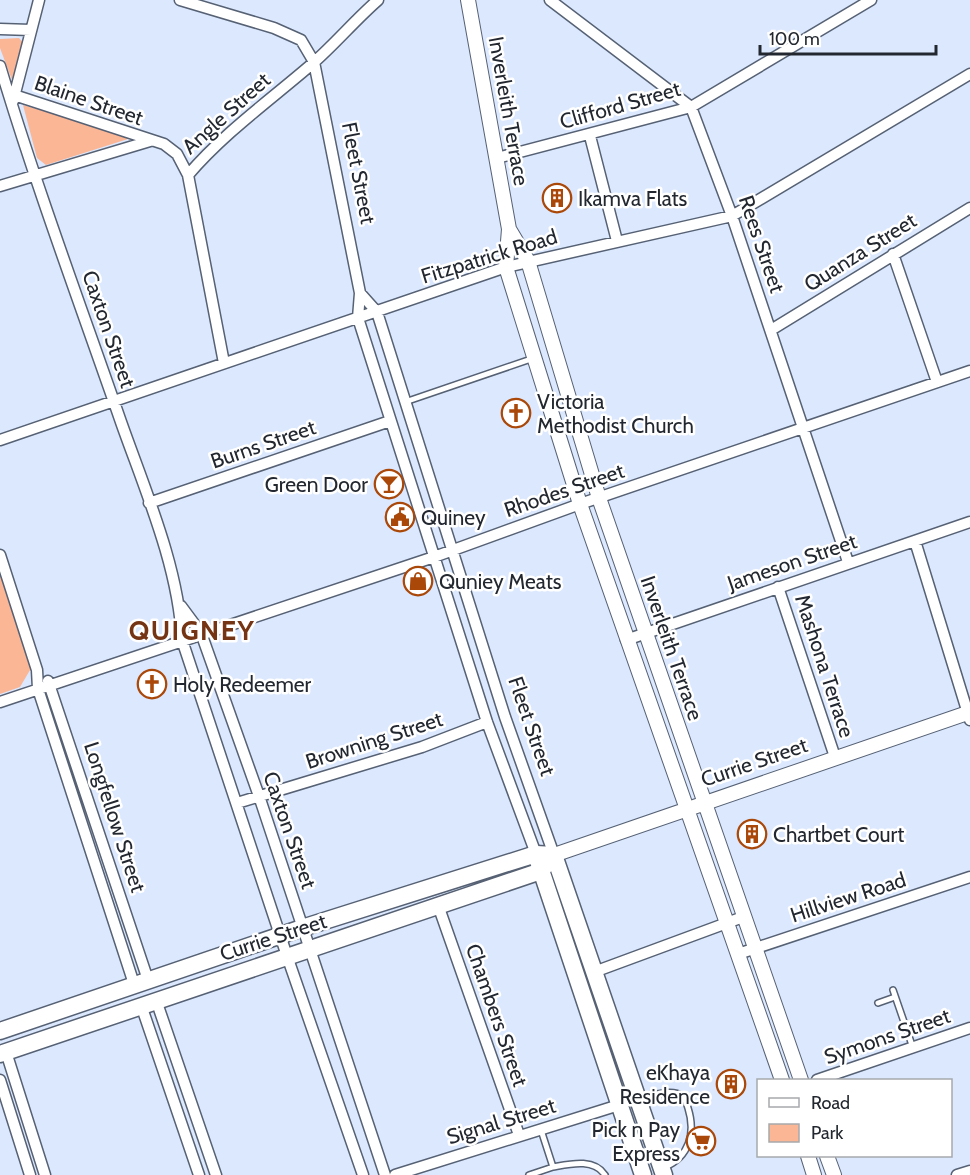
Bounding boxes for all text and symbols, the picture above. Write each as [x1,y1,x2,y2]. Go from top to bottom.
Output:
scale bar [760,18,936,56]
text: 100 m [769,28,820,50]
street label: Inverleith Terrace [484,34,534,188]
street label: Angle Street [177,67,275,159]
street label: Blaine Street [31,70,147,130]
street label: Clifford Street [557,76,683,134]
street label: Fleet Street [337,120,381,226]
building icon: Ikamva Flats [541,182,573,214]
place label: Ikamva Flats [578,186,688,211]
street label: Rees Street [734,192,790,296]
street label: Quanza Street [799,208,921,296]
street label: Fitzpatrick Road [418,223,560,289]
street label: Caxton Street [77,267,141,391]
place label: Victoria Methodist Church [537,389,694,438]
church icon: Victoria Methodist Church [500,397,532,429]
street label: Burns Street [207,414,319,474]
street label: Rhodes Street [501,458,627,522]
bar icon: Green Door [373,468,405,500]
place label: Green Door [265,472,368,497]
public building icon: Quiney [384,501,416,533]
place label: Quiney [421,505,486,530]
street label: Jameson Street [723,528,860,596]
shop icon: Quniey Meats [402,565,434,597]
place label: Quniey Meats [439,569,562,594]
street label: Inverleith Terrace [636,573,708,724]
street label: Mashona Terrace [790,591,860,741]
district label: QUIGNEY [129,614,255,647]
church icon: Holy Redeemer [136,668,168,700]
place label: Holy Redeemer [173,672,312,697]
street label: Fleet Street [503,673,561,779]
street label: Browning Street [302,706,446,774]
street label: Currie Street [698,732,810,792]
street label: Longfellow Street [79,739,151,895]
street label: Caxton Street [258,768,322,892]
building icon: Chartbet Court [736,818,768,850]
place label: Chartbet Court [773,822,904,847]
street label: Hillview Road [787,867,909,927]
street label: Currie Street [216,908,330,966]
street label: Chambers Street [461,940,533,1090]
street label: Symons Street [821,1003,953,1069]
place label: eKhaya Residence [620,1060,710,1109]
building icon: eKhaya Residence [715,1068,747,1100]
legend [757,1079,952,1157]
text: Road [811,1092,850,1114]
street label: Signal Street [444,1093,558,1149]
place label: Pick n Pay Express [592,1117,680,1166]
text: Park [811,1122,844,1144]
supermarket icon: Pick n Pay Express [685,1125,717,1157]

